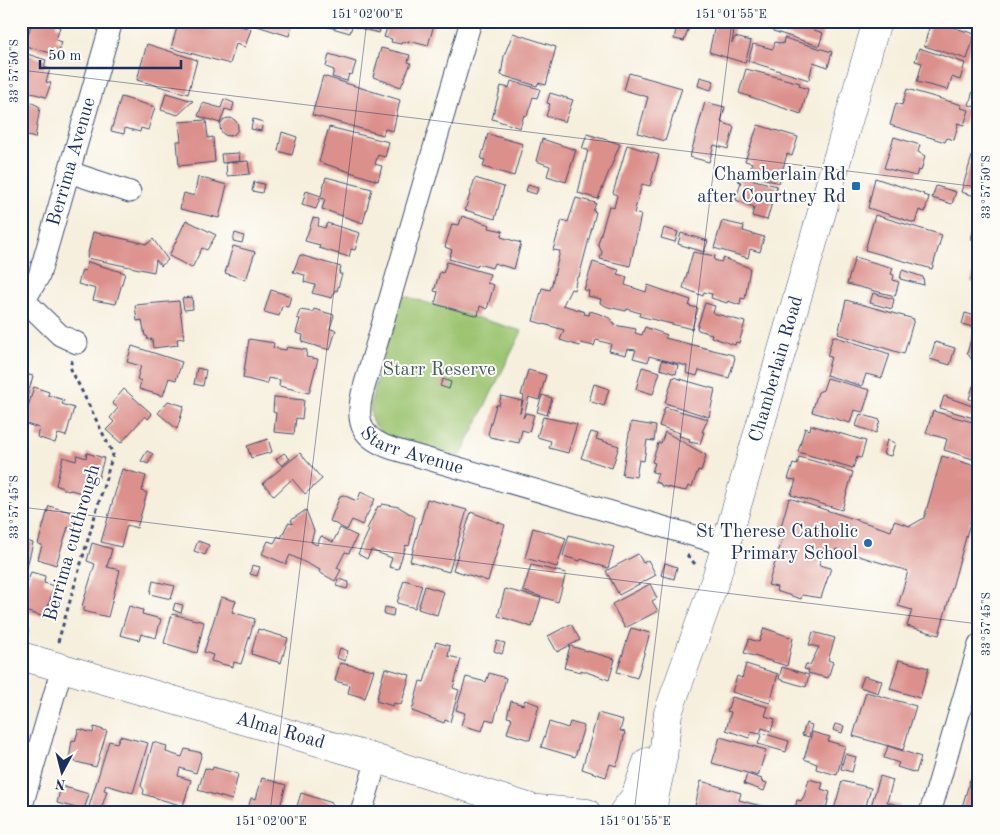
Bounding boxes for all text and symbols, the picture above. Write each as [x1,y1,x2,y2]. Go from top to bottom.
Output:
text: 151°02'00"E [331,8,403,21]
text: 151°01'55"E [695,8,767,21]
scale bar [40,38,181,70]
text: 33°57'50"S [8,39,21,103]
text: 50 m [48,49,82,64]
street label: Berrima Avenue [44,95,99,228]
text: 33°57'50"S [980,155,993,219]
place label: Chamberlain Rd after Courtney Rd [697,166,846,207]
marker: Chamberlain Rd after Courtney Rd [850,180,862,192]
street label: Chamberlain Road [746,294,807,445]
park label: Starr Reserve [382,361,496,380]
street label: Starr Avenue [356,423,466,478]
street label: Berrima cutthrough [41,462,105,624]
text: 33°57'45"S [8,475,21,539]
place label: St Therese Catholic Primary School [696,523,858,564]
marker: St Therese Catholic Primary School [862,537,874,549]
text: 33°57'45"S [980,592,993,656]
street label: Alma Road [234,709,327,753]
north arrow [38,746,88,796]
text: N [54,776,67,792]
text: 151°02'00"E [235,815,307,828]
text: 151°01'55"E [599,815,671,828]

